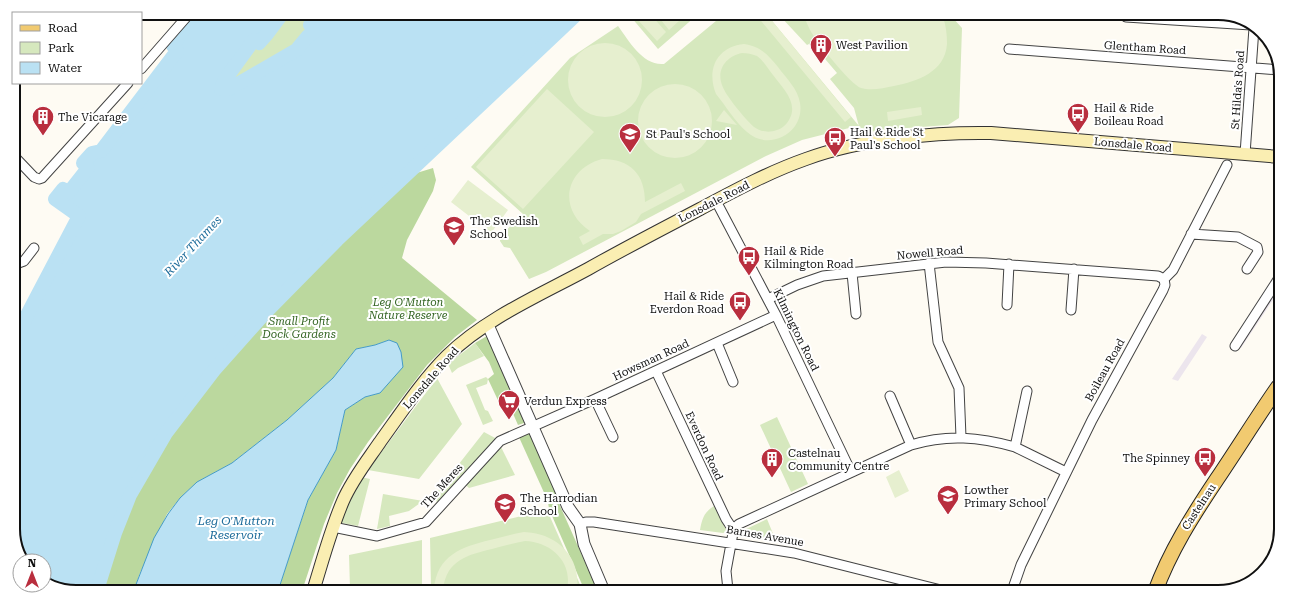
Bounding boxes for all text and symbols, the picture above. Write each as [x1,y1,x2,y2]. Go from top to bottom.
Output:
legend [12,12,142,84]
text: Road [48,21,78,35]
building icon: West Pavilion [808,32,834,65]
place label: West Pavilion [836,39,908,52]
street label: Glentham Road [1104,39,1186,57]
text: Park [48,41,75,55]
street label: St Hilda's Road [1229,50,1247,130]
text: Water [48,61,82,75]
bus stop icon: Hail & Ride Boileau Road [1065,101,1091,134]
place label: Hail & Ride Boileau Road [1094,102,1164,128]
building icon: The Vicarage [30,104,56,137]
place label: The Vicarage [58,111,127,124]
school or university icon: St Paul's School [617,121,643,154]
bus stop icon: Hail & Ride St Paul's School [822,125,848,158]
place label: Hail & Ride St Paul's School [850,126,924,152]
place label: St Paul's School [646,128,731,141]
street label: Lonsdale Road [1094,135,1172,155]
street label: Lonsdale Road [676,178,752,226]
water label: River Thames [161,213,225,280]
school or university icon: The Swedish School [441,214,467,247]
place label: The Swedish School [470,215,538,241]
bus stop icon: Hail & Ride Kilmington Road [736,244,762,277]
street label: Nowell Road [896,244,964,262]
place label: Hail & Ride Kilmington Road [764,245,854,271]
street label: Kilmington Road [771,287,821,373]
bus stop icon: Hail & Ride Everdon Road [727,289,753,322]
place label: Hail & Ride Everdon Road [650,290,724,316]
park label: Leg O'Mutton Nature Reserve [368,296,448,322]
park label: Small Profit Dock Gardens [261,315,336,341]
street label: Boileau Road [1082,336,1128,404]
street label: Howsman Road [611,337,691,383]
street label: Lonsdale Road [400,344,462,412]
supermarket icon: Verdun Express [496,388,522,421]
place label: Verdun Express [524,395,607,408]
street label: Everdon Road [682,410,726,482]
bus stop icon: The Spinney [1192,445,1218,478]
building icon: Castelnau Community Centre [759,446,785,479]
place label: Castelnau Community Centre [788,447,889,473]
place label: The Spinney [1123,452,1190,465]
street label: The Meres [419,461,465,511]
street label: Castelnau [1179,481,1219,532]
school or university icon: Lowther Primary School [935,483,961,516]
place label: Lowther Primary School [964,484,1047,510]
school or university icon: The Harrodian School [492,491,518,524]
place label: The Harrodian School [520,492,598,518]
water label: Leg O'Mutton Reservoir [196,514,275,542]
street label: Barnes Avenue [725,523,805,549]
north arrow [12,553,52,593]
text: N [28,557,37,570]

